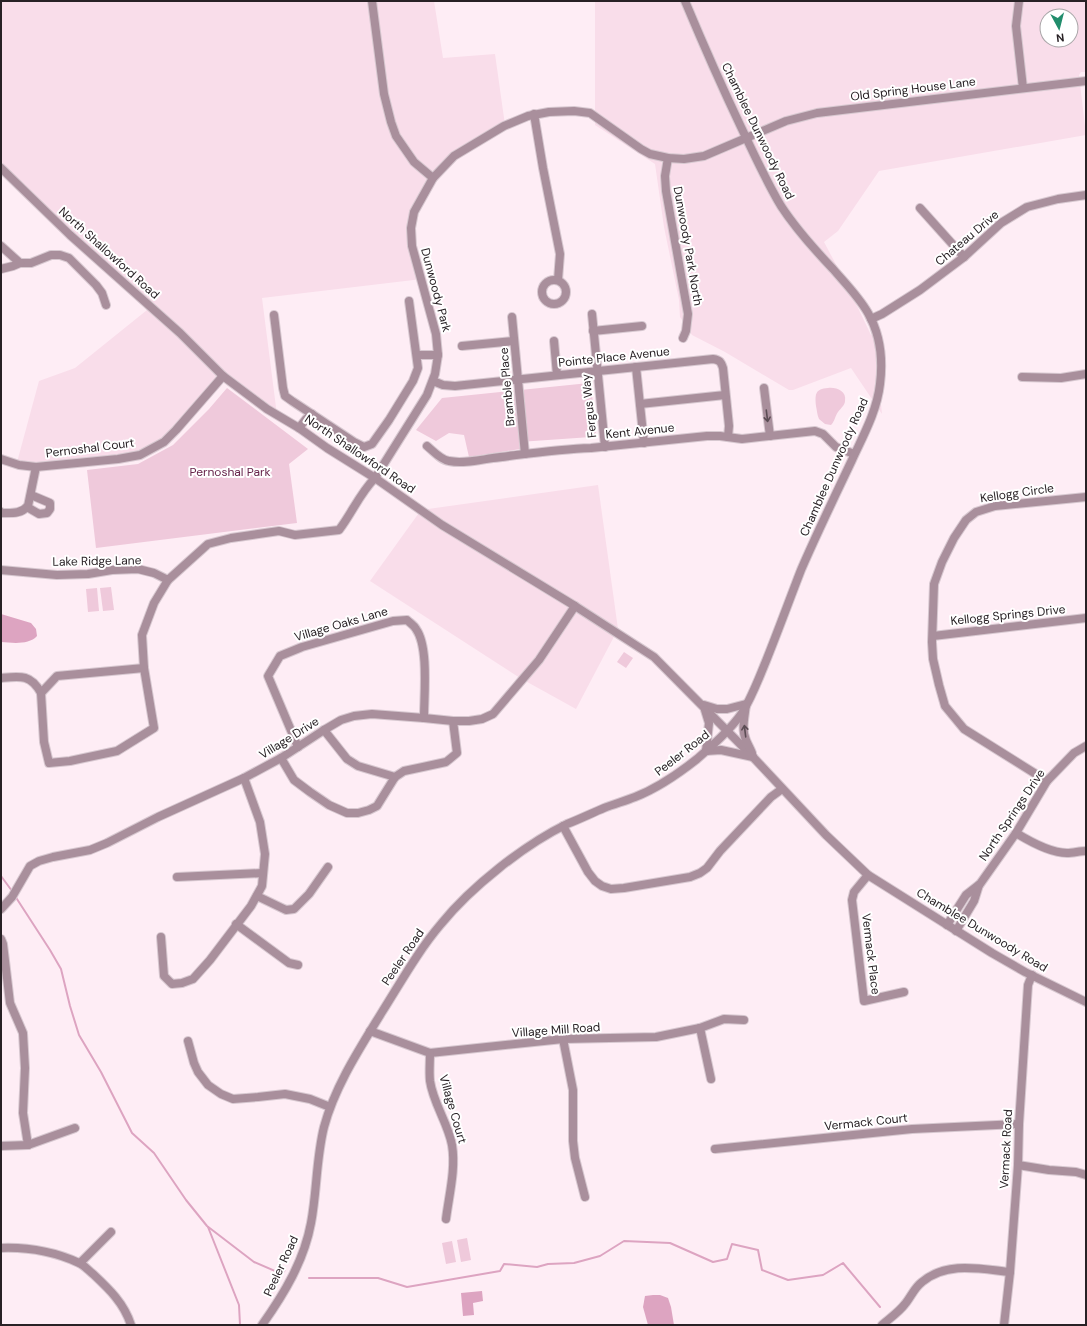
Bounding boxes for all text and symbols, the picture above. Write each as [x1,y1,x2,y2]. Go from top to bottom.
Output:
north arrow [1039,8,1079,48]
text: N [1055,30,1065,45]
street label: Chamblee Dunwoody Road [718,60,798,202]
street label: Old Spring House Lane [849,73,977,105]
street label: Dunwoody Park North [670,185,706,307]
street label: North Shallowford Road [55,203,163,303]
street label: Chateau Drive [932,207,1002,269]
street label: Dunwoody Park [417,246,455,334]
street label: Pointe Place Avenue [558,343,671,371]
street label: Bramble Place [496,347,518,427]
street label: Fergus Way [578,373,600,439]
street label: Chamblee Dunwoody Road [796,395,872,539]
one-way arrow [764,409,771,422]
street label: North Shallowford Road [302,411,418,497]
street label: Kent Avenue [605,419,675,443]
street label: Pernoshal Court [45,435,135,461]
park label: Pernoshal Park [190,464,270,480]
street label: Kellogg Circle [979,480,1055,506]
street label: Lake Ridge Lane [52,552,142,570]
street label: Kellogg Springs Drive [950,601,1066,629]
street label: Village Oaks Lane [292,603,390,645]
street label: Village Drive [256,713,322,763]
one-way arrow [741,725,748,738]
street label: Peeler Road [651,727,713,779]
street label: North Springs Drive [975,766,1049,864]
street label: Chamblee Dunwoody Road [913,884,1051,976]
street label: Vermack Place [858,912,884,996]
street label: Peeler Road [378,925,428,989]
street label: Village Mill Road [511,1019,601,1041]
street label: Village Court [436,1073,471,1146]
street label: Vermack Road [996,1109,1016,1189]
street label: Vermack Court [824,1110,909,1134]
street label: Peeler Road [260,1233,302,1299]

